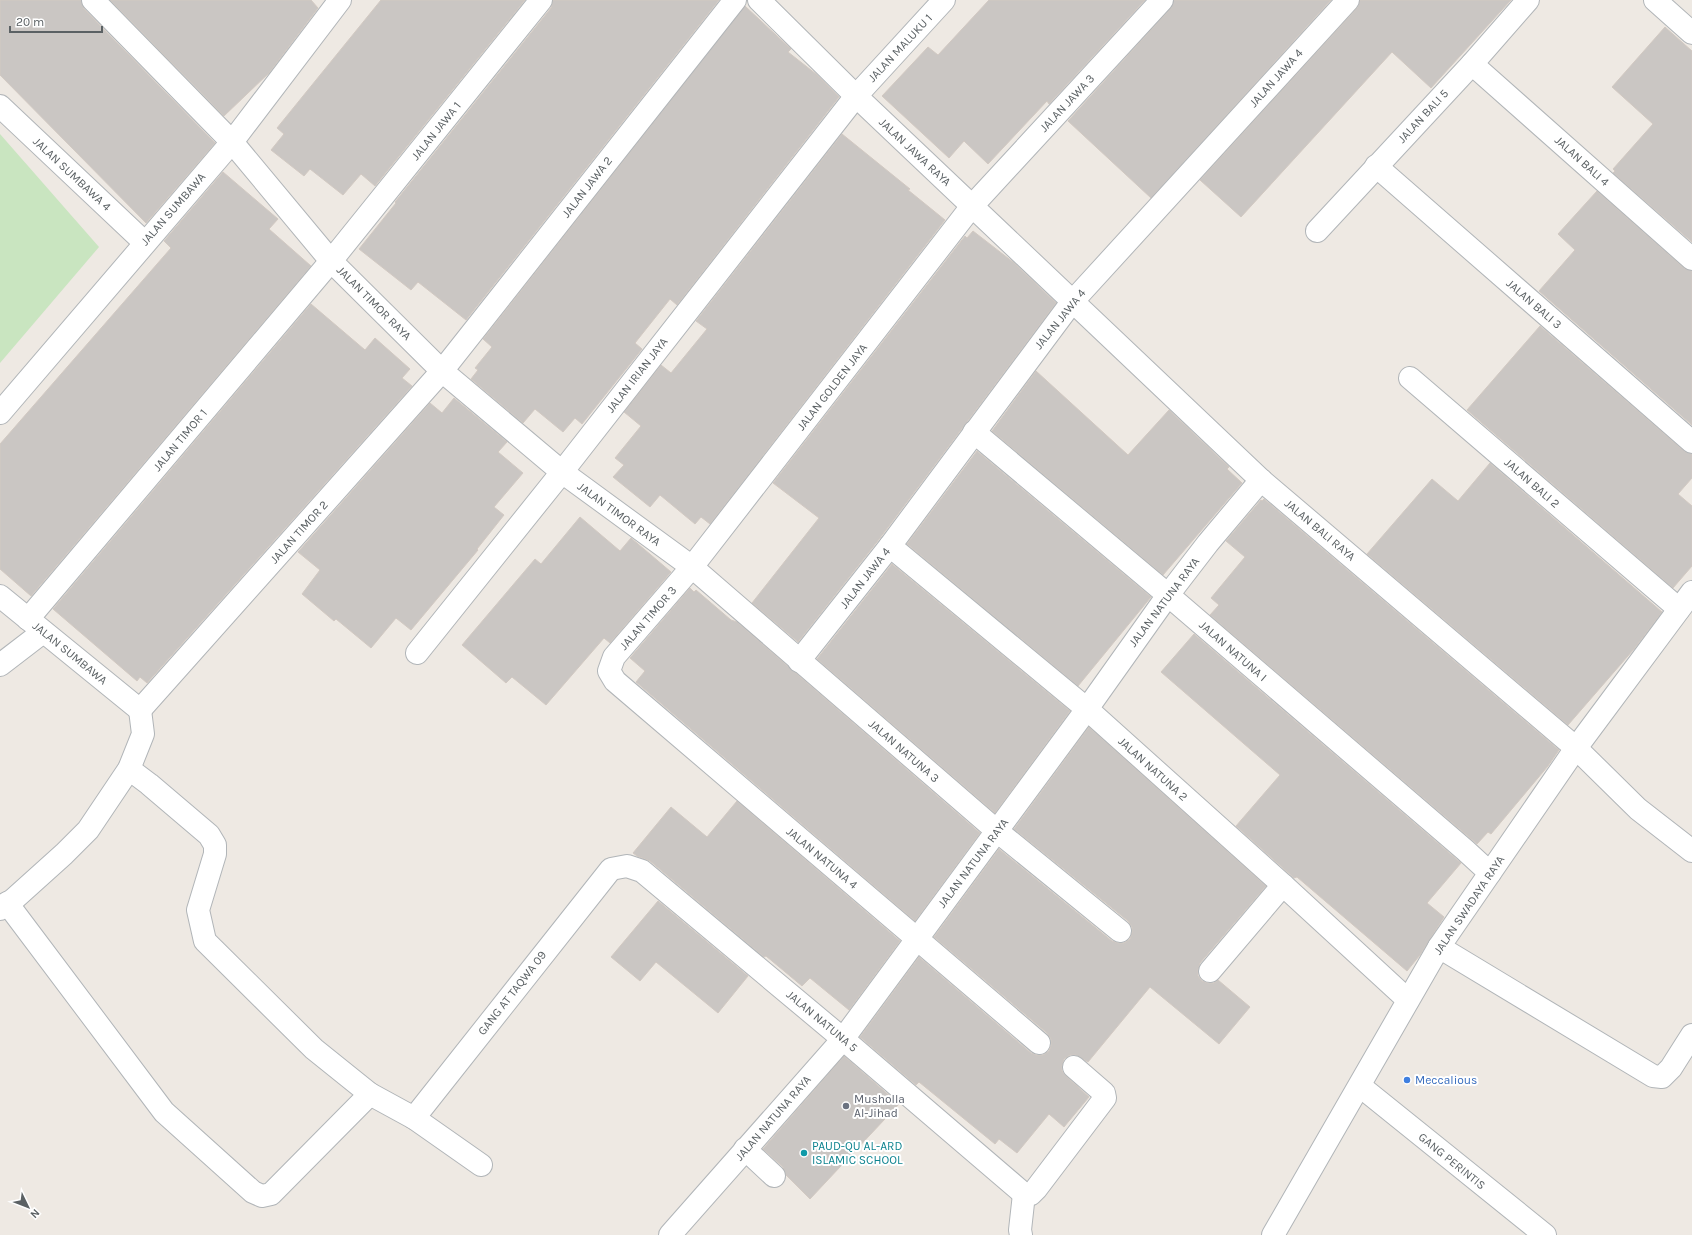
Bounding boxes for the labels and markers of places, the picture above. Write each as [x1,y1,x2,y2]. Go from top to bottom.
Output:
place label: Meccalious [1415,1073,1477,1087]
marker: Meccalious [1402,1075,1412,1085]
place label: Musholla Al-Jihad [854,1092,905,1120]
marker: Musholla Al-Jihad [841,1101,851,1111]
place label: PAUD-QU AL-ARD ISLAMIC SCHOOL [812,1139,903,1167]
marker: PAUD-QU AL-ARD ISLAMIC SCHOOL [799,1148,809,1158]

